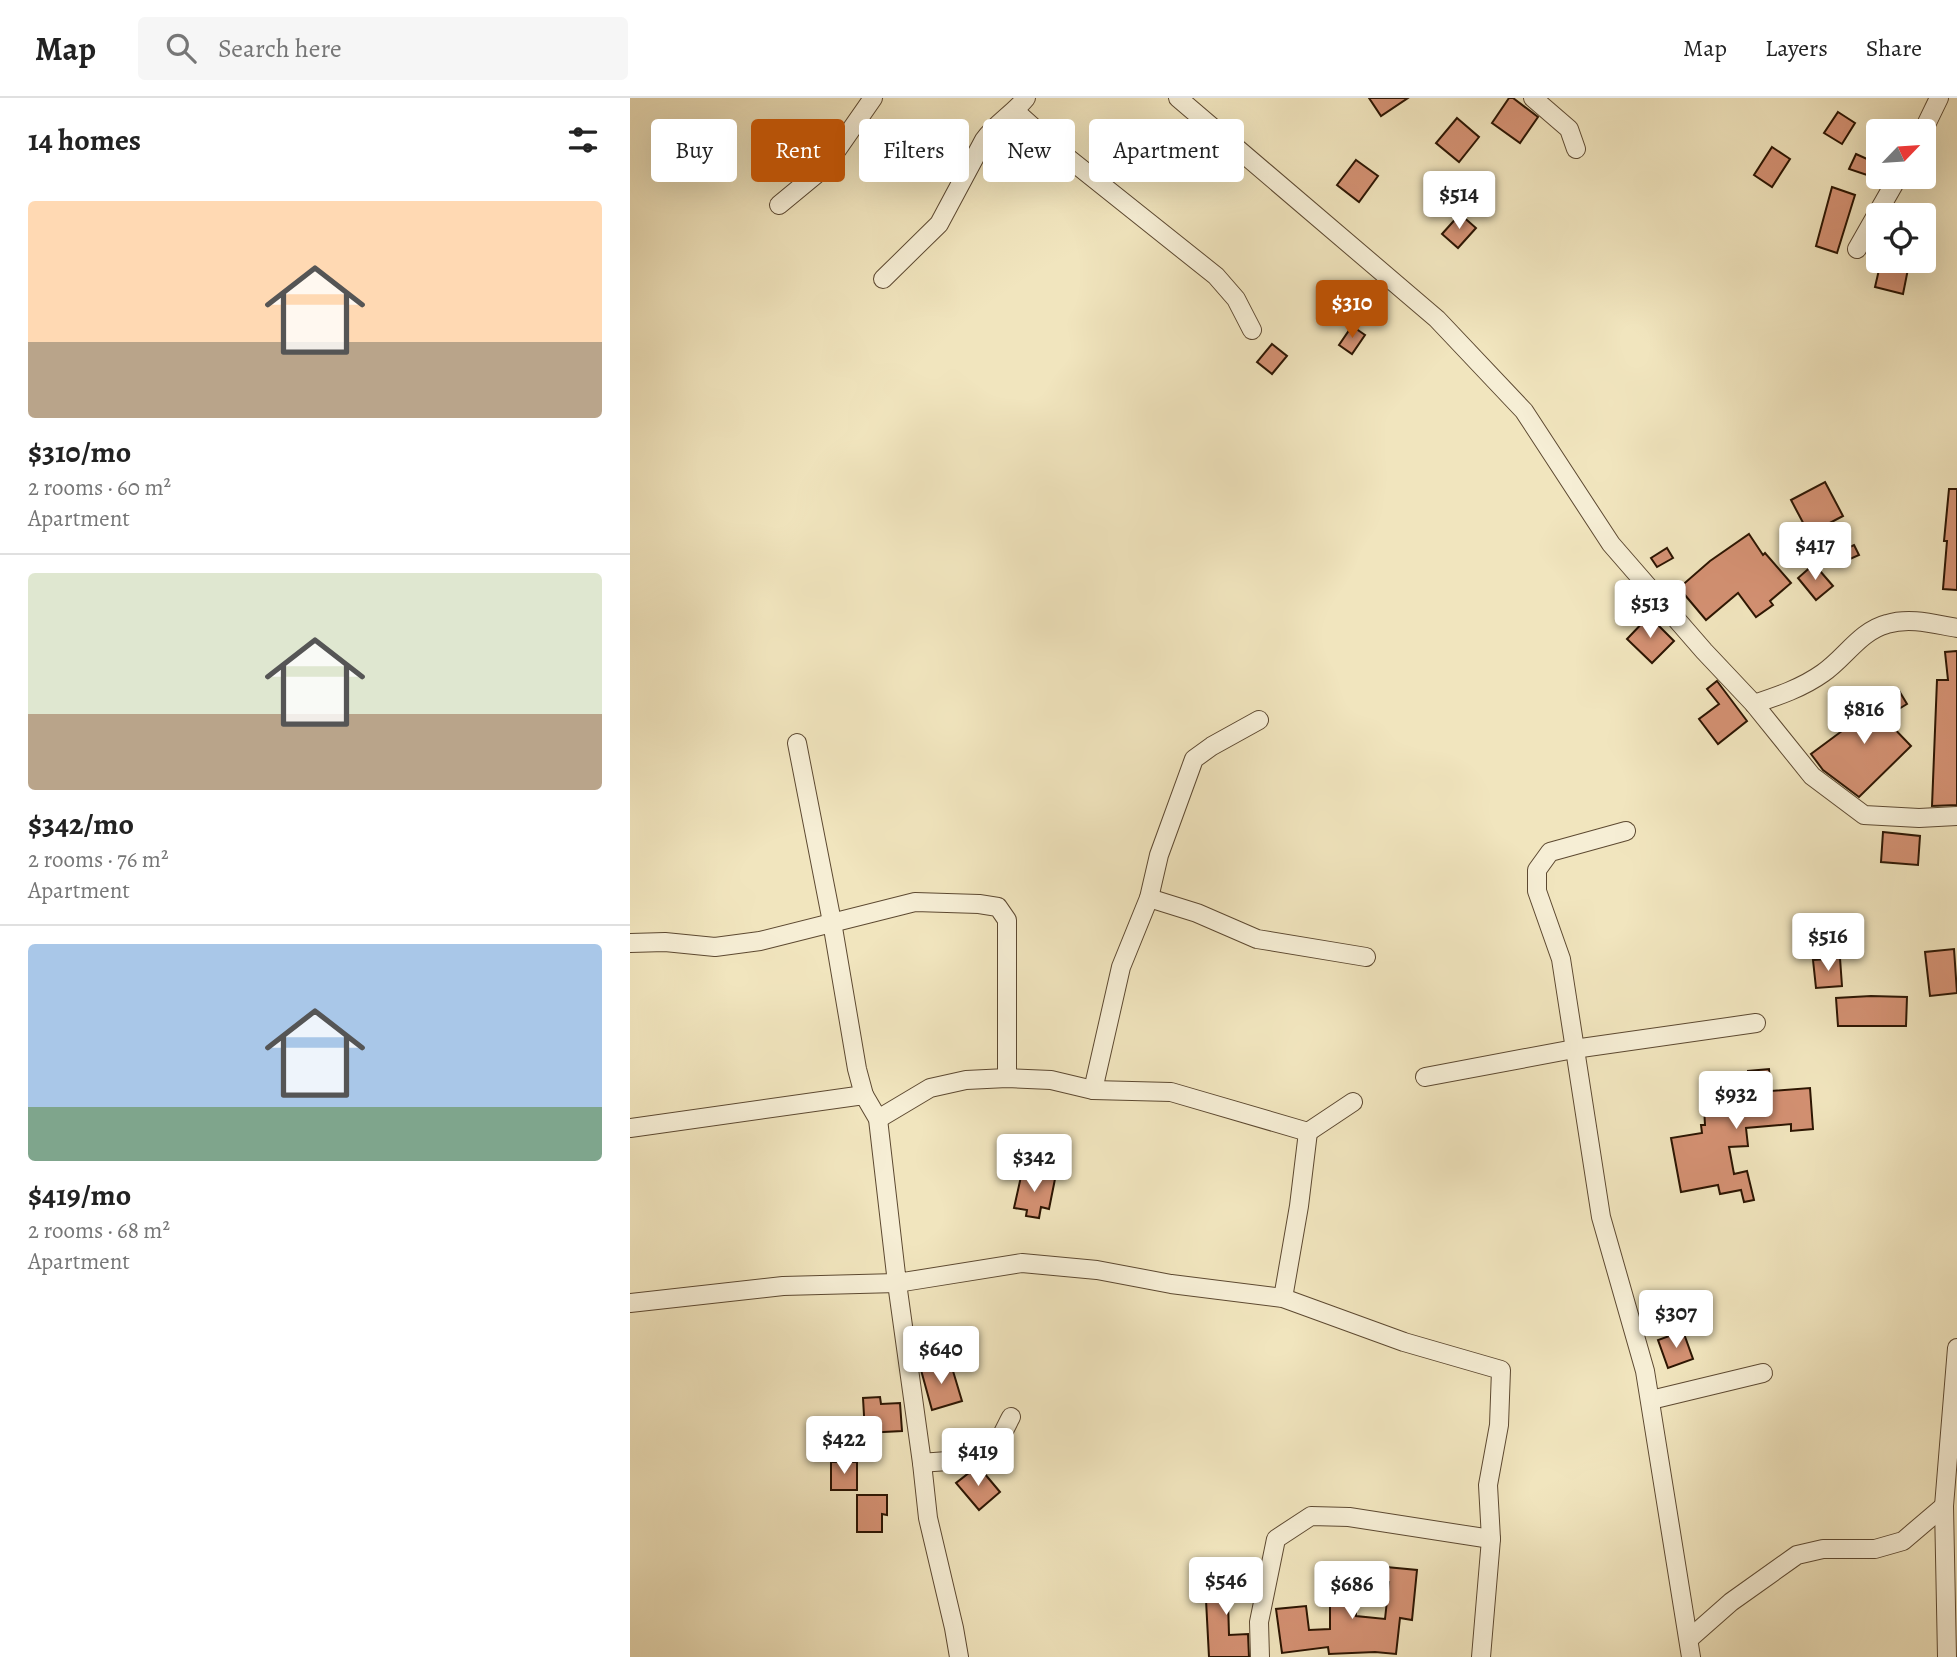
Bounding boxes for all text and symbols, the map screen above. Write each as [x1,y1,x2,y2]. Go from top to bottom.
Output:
search box [138,17,628,80]
text: Map [35,26,96,71]
icon: search [162,29,200,67]
text: Search here [218,31,342,66]
text: Map [1683,32,1727,64]
text: Layers [1765,32,1828,64]
text: Share [1866,32,1922,64]
chip: Buy [651,119,737,182]
chip: Rent [751,119,845,182]
chip: Filters [859,119,969,182]
chip: New [983,119,1075,182]
chip: Apartment [1089,119,1244,182]
north arrow [1866,119,1936,189]
map controls [1866,119,1936,273]
text: 14 homes [28,120,141,160]
icon: filters [564,121,602,159]
pin: $514 [1418,172,1500,231]
text: $514 [1439,178,1479,209]
button: locate [1866,203,1936,273]
icon: home [252,247,378,373]
pin: $310 [1311,280,1393,340]
text: $310 [1332,287,1372,318]
text: $310/mo [28,432,131,472]
text: 2 rooms · 60 m² [28,472,171,503]
text: Apartment [28,503,130,534]
pin: $417 [1774,522,1856,582]
text: $417 [1795,529,1835,560]
pin: $513 [1609,580,1691,640]
text: $513 [1631,587,1669,618]
icon: home [252,619,378,745]
pin: $816 [1823,686,1905,746]
text: $816 [1844,693,1884,724]
text: $342/mo [28,804,134,844]
text: 2 rooms · 76 m² [28,844,169,875]
text: Apartment [28,875,130,906]
pin: $516 [1787,914,1869,973]
text: $516 [1808,920,1848,951]
icon: home [252,990,378,1116]
pin: $932 [1695,1072,1777,1131]
text: $932 [1715,1078,1757,1109]
pin: $342 [993,1134,1075,1194]
text: $342 [1013,1141,1055,1172]
text: $419/mo [28,1175,131,1215]
text: 2 rooms · 68 m² [28,1215,170,1246]
text: Apartment [28,1246,130,1277]
pin: $307 [1635,1290,1717,1350]
text: $307 [1655,1297,1697,1328]
pin: $640 [900,1326,982,1386]
text: $640 [919,1333,963,1364]
pin: $422 [803,1416,885,1476]
text: $422 [822,1423,866,1454]
pin: $419 [937,1428,1019,1488]
text: $419 [958,1435,998,1466]
pin: $546 [1185,1558,1267,1617]
pin: $686 [1311,1562,1393,1621]
text: $546 [1205,1564,1247,1595]
text: $686 [1330,1568,1374,1599]

